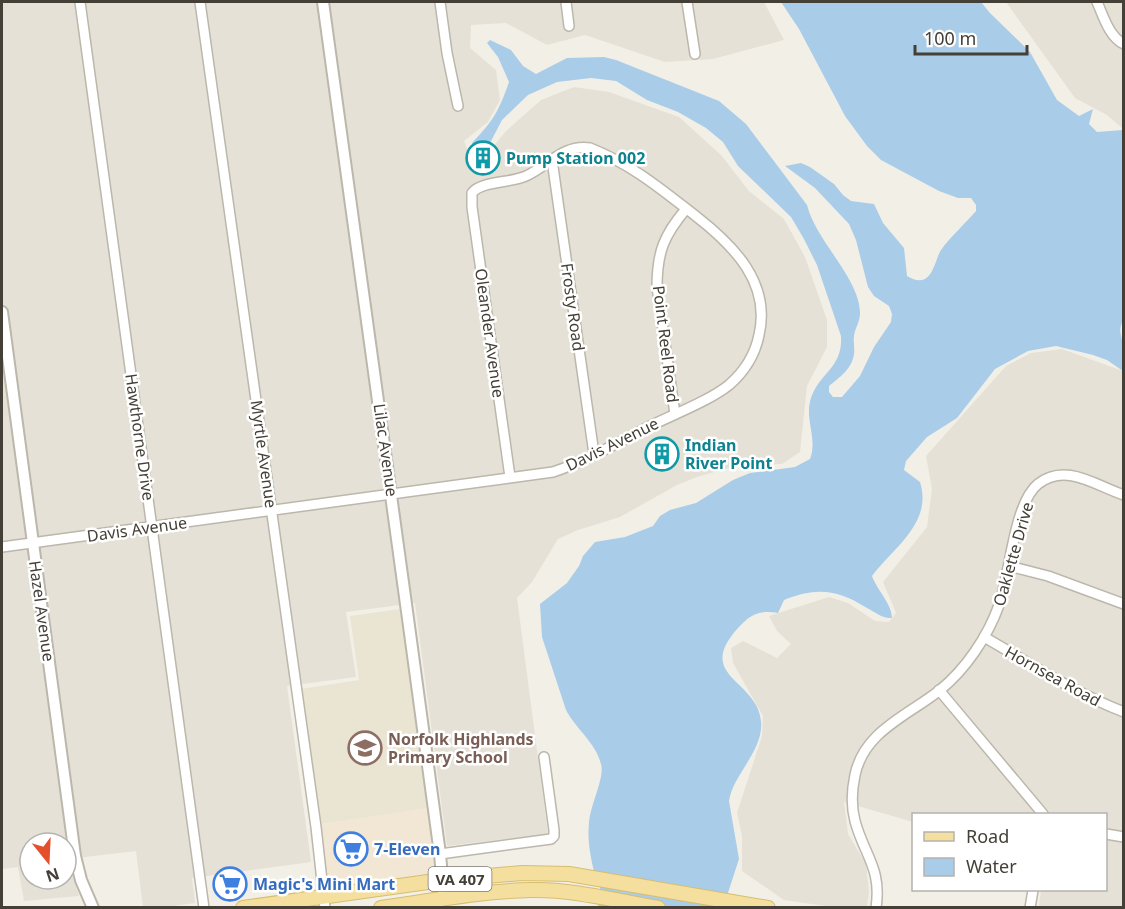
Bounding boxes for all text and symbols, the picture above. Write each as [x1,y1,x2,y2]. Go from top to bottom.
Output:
scale bar [915,18,1028,56]
text: 100 m [924,26,976,50]
building icon: Pump Station 002 [465,140,501,176]
place label: Pump Station 002 [506,147,645,169]
street label: Frosty Road [556,262,590,352]
street label: Oleander Avenue [470,267,510,399]
street label: Point Reel Road [648,284,684,404]
street label: Hawthorne Drive [120,372,160,502]
street label: Myrtle Avenue [246,399,282,509]
street label: Lilac Avenue [369,402,403,498]
street label: Davis Avenue [562,412,662,476]
place label: Indian River Point [685,434,772,474]
building icon: Indian River Point [644,436,680,472]
street label: Oaklette Drive [988,499,1038,609]
street label: Davis Avenue [85,511,189,547]
street label: Hazel Avenue [24,559,60,663]
street label: Hornsea Road [1001,641,1105,711]
place label: Norfolk Highlands Primary School [388,728,534,768]
school or university icon: Norfolk Highlands Primary School [347,730,383,766]
legend [912,813,1107,891]
text: Road [966,824,1009,848]
north arrow [18,831,78,891]
supermarket icon: 7-Eleven [333,831,369,867]
place label: 7-Eleven [374,838,440,860]
text: Water [966,854,1017,878]
text: N [43,863,62,888]
supermarket icon: Magic's Mini Mart [212,866,248,902]
road number: VA 407 [428,867,492,891]
place label: Magic's Mini Mart [253,873,395,895]

